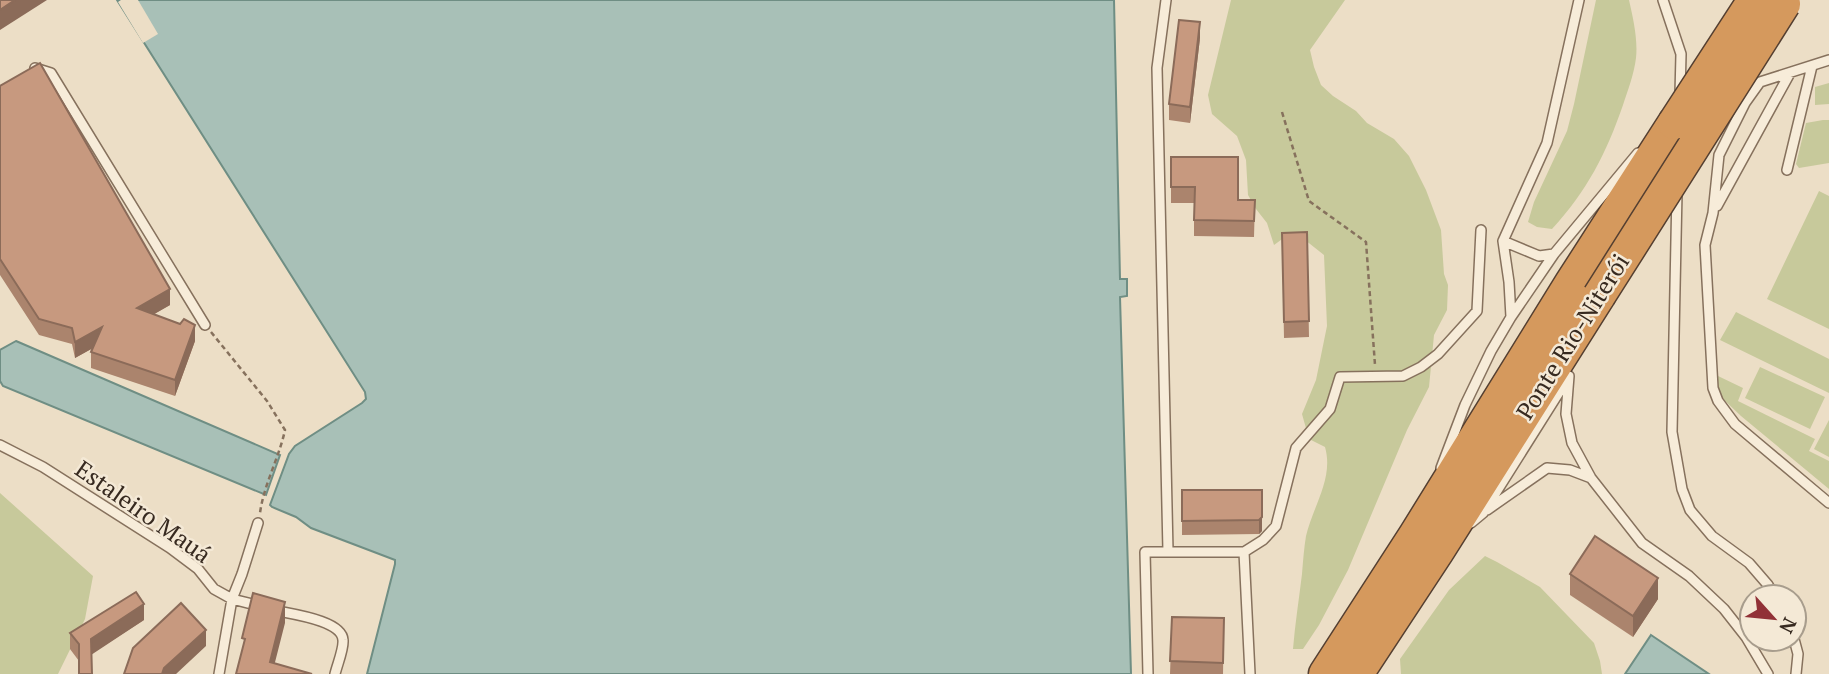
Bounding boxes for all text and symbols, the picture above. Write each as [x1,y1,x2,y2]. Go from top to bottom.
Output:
street label: Ponte Rio-Niterói [1508,248,1636,425]
street label: Estaleiro Mauá [69,452,218,570]
north arrow [1738,583,1808,653]
text: N [1774,614,1803,639]

